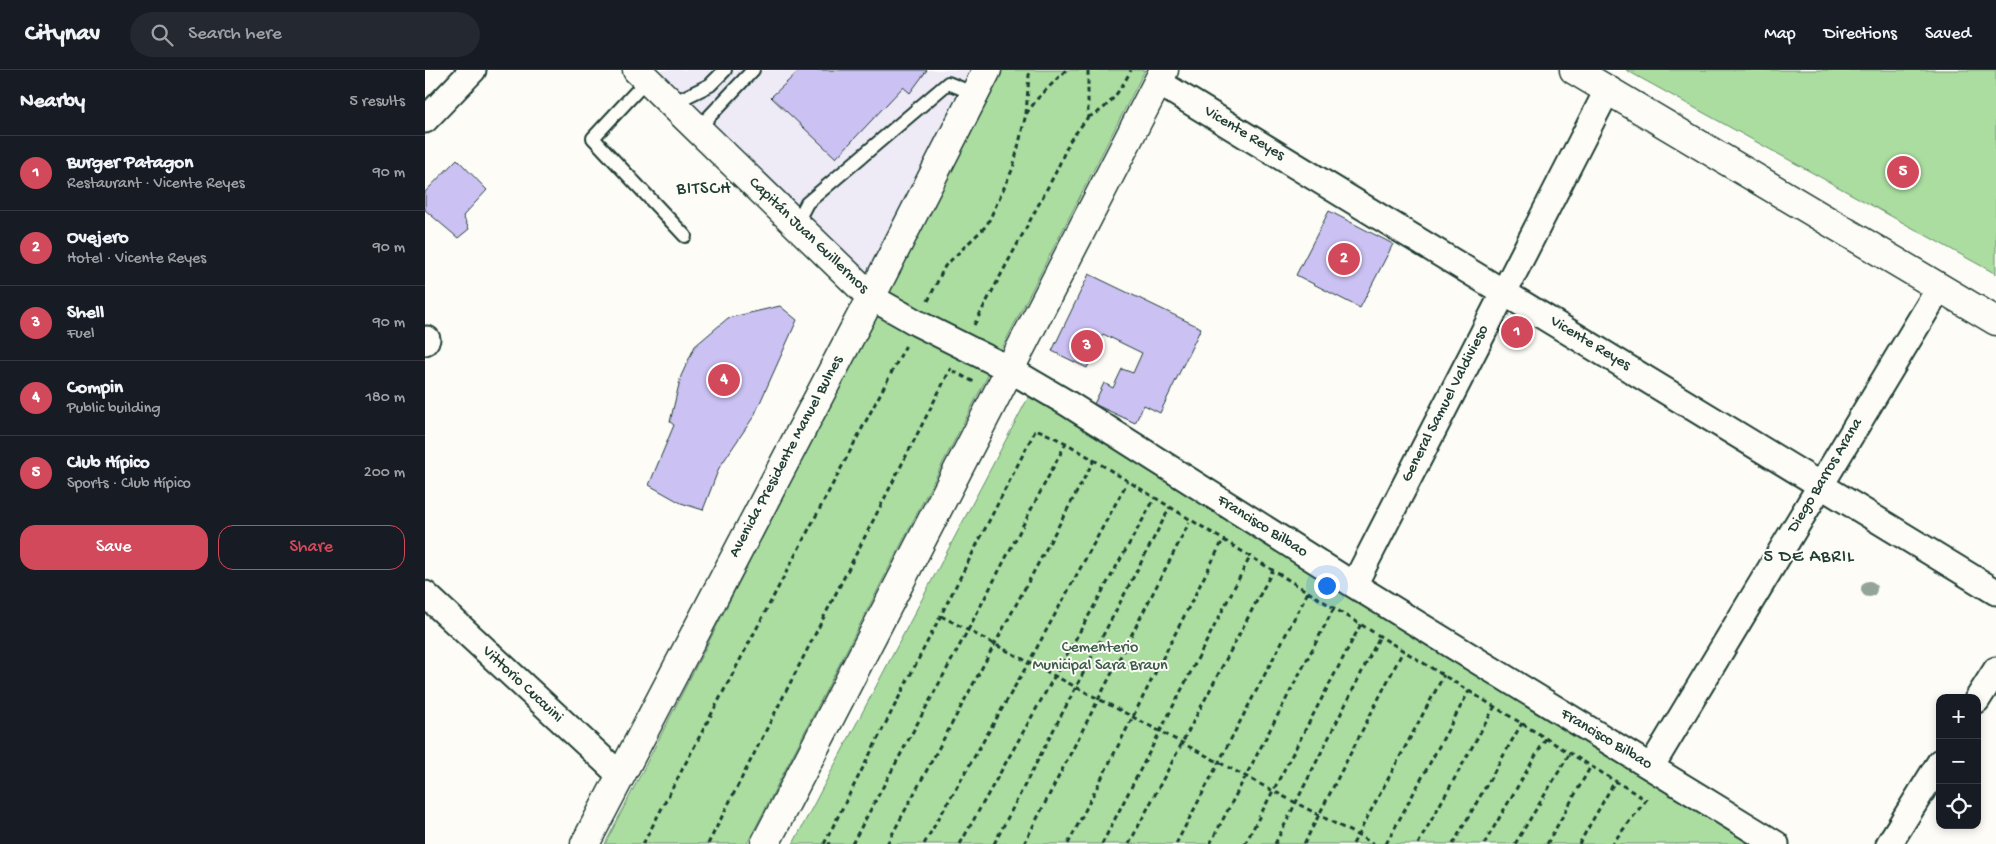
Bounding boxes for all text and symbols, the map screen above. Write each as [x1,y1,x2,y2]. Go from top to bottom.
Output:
search box [130,12,480,57]
text: Citynav [25,20,100,49]
icon: search [148,21,176,49]
text: Search here [188,23,282,46]
text: Map [1764,24,1796,45]
text: Directions [1824,24,1897,45]
text: Saved [1925,24,1971,45]
text: Nearby [20,90,85,115]
text: 5 results [350,93,405,112]
street label: Vicente Reyes [1199,102,1289,166]
text: Burger Patagon [67,152,193,175]
pin: 5 [1887,153,1919,191]
text: 1 [33,164,39,183]
text: 90 m [373,164,405,183]
street label: Capitán Juan Guillermos [744,174,873,299]
text: Restaurant · Vicente Reyes [67,175,245,194]
district label: BITSCH [676,179,731,200]
text: Ovejero [67,227,129,250]
text: 2 [32,239,40,258]
text: 90 m [373,239,405,258]
pin: 2 [1328,240,1360,278]
text: Hotel · Vicente Reyes [67,250,206,269]
text: Shell [67,302,104,325]
street label: Vicente Reyes [1545,312,1635,376]
pin: 1 [1501,313,1533,351]
text: 3 [32,314,40,333]
text: 90 m [373,314,405,333]
street label: General Samuel Valdivieso [1398,322,1494,486]
text: Fuel [67,325,94,344]
pin: 3 [1071,327,1103,365]
street label: Avenida Presidente Manuel Bulnes [726,352,849,561]
pin: 4 [708,361,740,399]
text: Compin [67,377,123,400]
text: 4 [32,389,40,408]
text: 180 m [366,389,405,408]
text: Public building [67,400,161,419]
street label: Diego Barros Arana [1784,414,1868,538]
text: Club Hípico [67,452,150,475]
text: 5 [32,464,40,483]
text: 200 m [364,464,405,483]
text: Sports · Club Hípico [67,475,191,494]
street label: Francisco Bilbao [1212,491,1311,562]
button: Save [20,525,208,570]
button: Share [218,525,405,570]
district label: 5 DE ABRIL [1763,547,1855,568]
your location [1314,573,1340,599]
park label: Cementerio Municipal Sara Braun [1032,639,1168,676]
street label: Vittorio Cuccuini [477,642,567,727]
map controls [1936,694,1981,829]
button: + [1936,694,1981,739]
street label: Francisco Bilbao [1556,705,1655,775]
button: − [1936,739,1981,784]
button: locate [1936,784,1981,829]

